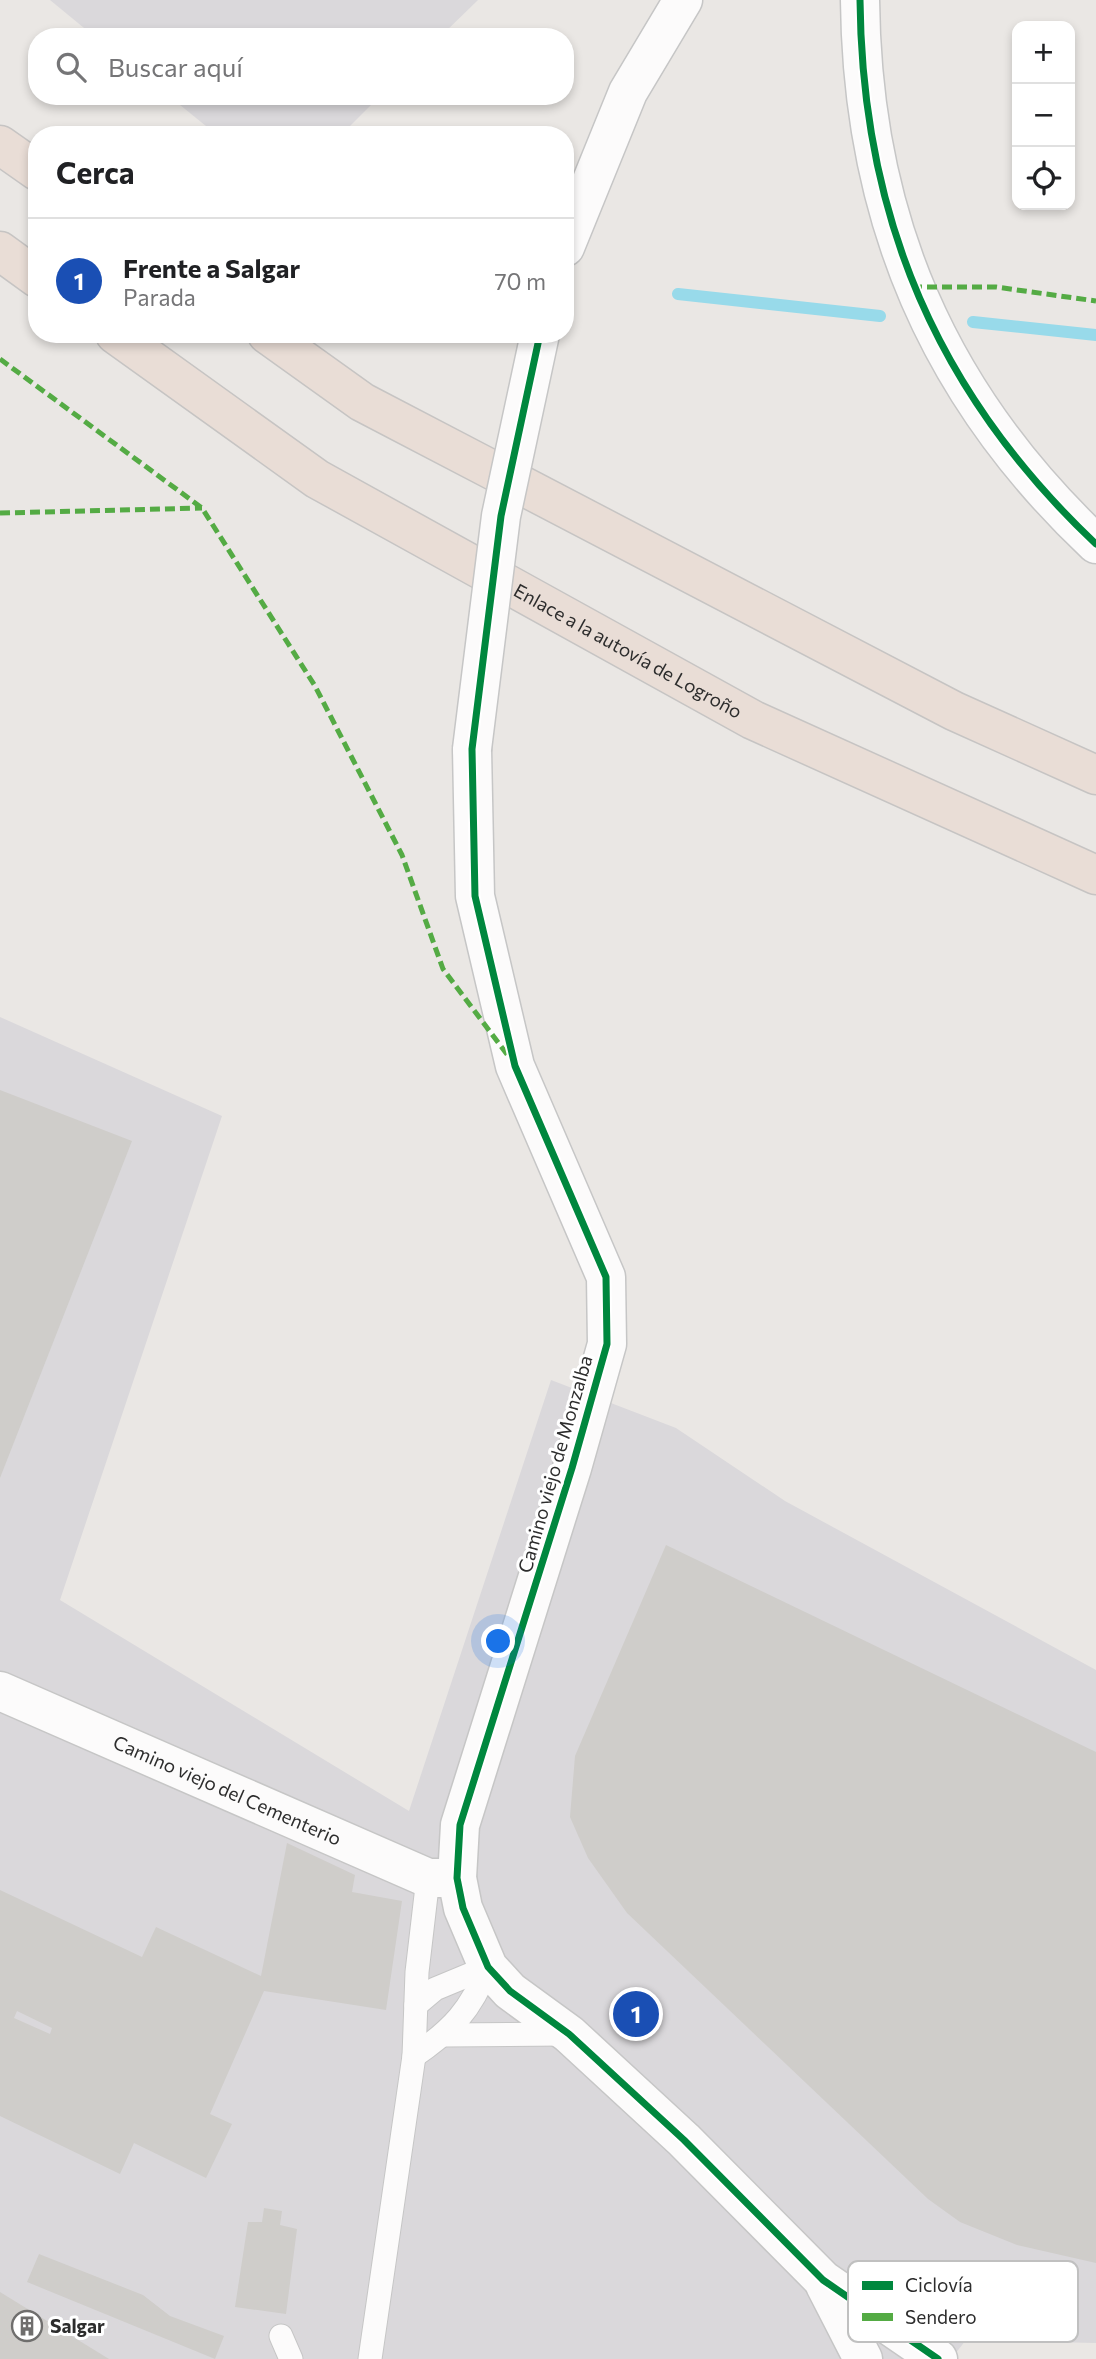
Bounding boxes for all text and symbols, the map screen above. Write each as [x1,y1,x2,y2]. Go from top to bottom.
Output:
map controls [1012,21,1075,210]
button: + [1012,21,1075,84]
search box [28,28,574,105]
icon: search [52,48,90,86]
text: Buscar aquí [108,51,243,82]
button: − [1012,84,1075,147]
button: locate [1012,147,1075,210]
text: Cerca [56,153,135,190]
text: Frente a Salgar [123,252,300,283]
text: 1 [74,267,84,295]
text: 70 m [494,267,546,295]
text: Parada [123,283,196,311]
street label: Enlace a la autovía de Logroño [510,578,747,723]
street label: Camino viejo de Monzalba [512,1352,597,1575]
your location [481,1624,515,1658]
street label: Camino viejo del Cementerio [110,1730,345,1850]
pin: 1 [613,1988,659,2040]
legend [848,2261,1078,2342]
text: Ciclovía [905,2273,973,2296]
text: Sendero [905,2305,977,2328]
building icon: Salgar [10,2309,44,2343]
place label: Salgar [50,2314,105,2337]

